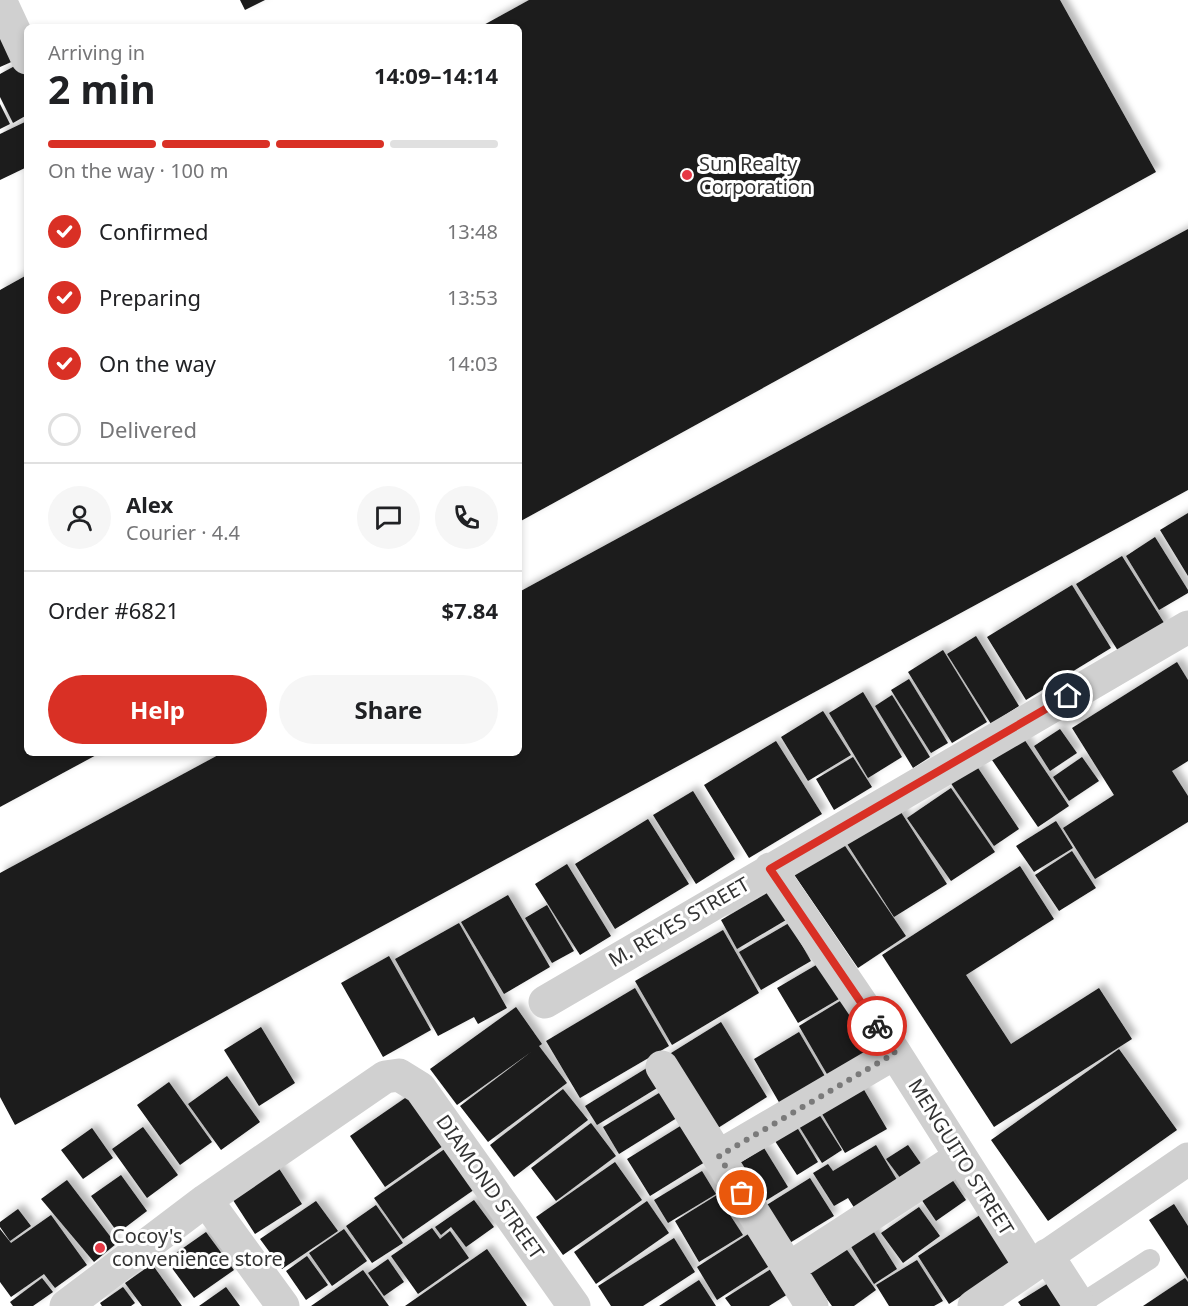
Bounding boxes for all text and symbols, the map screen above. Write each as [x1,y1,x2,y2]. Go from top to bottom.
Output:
text: Arriving in [48,39,145,66]
text: 14:09–14:14 [374,60,498,90]
text: 2 min [48,62,155,115]
place label: Sun Realty Corporation [699,150,812,200]
text: On the way · 100 m [48,157,228,184]
marker: Sun Realty Corporation [680,168,694,182]
icon: check [48,215,81,248]
text: Confirmed [99,216,209,246]
text: 13:48 [447,218,498,245]
icon: check [48,281,81,314]
text: Preparing [99,282,201,312]
text: 13:53 [447,284,498,311]
icon: check [48,347,81,380]
text: On the way [99,348,216,378]
text: 14:03 [447,350,498,377]
text: Delivered [99,414,197,444]
button: person [48,486,111,549]
button: chat [357,486,420,549]
button: phone [435,486,498,549]
text: Alex [126,489,173,519]
text: Courier · 4.4 [126,519,240,546]
text: Order #6821 [48,595,179,625]
text: $7.84 [441,595,498,625]
pin [1042,670,1093,721]
button: Help [48,675,267,744]
button: Share [279,675,498,744]
icon: home [1051,679,1084,712]
street label: M. REYES STREET [603,870,754,973]
courier [847,996,907,1056]
icon: bike [861,1010,894,1043]
street label: MENGUITO STREET [902,1073,1021,1240]
street label: DIAMOND STREET [430,1109,550,1264]
pin [716,1167,767,1218]
icon: bag [725,1176,758,1209]
place label: Cocoy's convenience store [112,1222,283,1272]
marker: Cocoy's convenience store [93,1241,107,1255]

